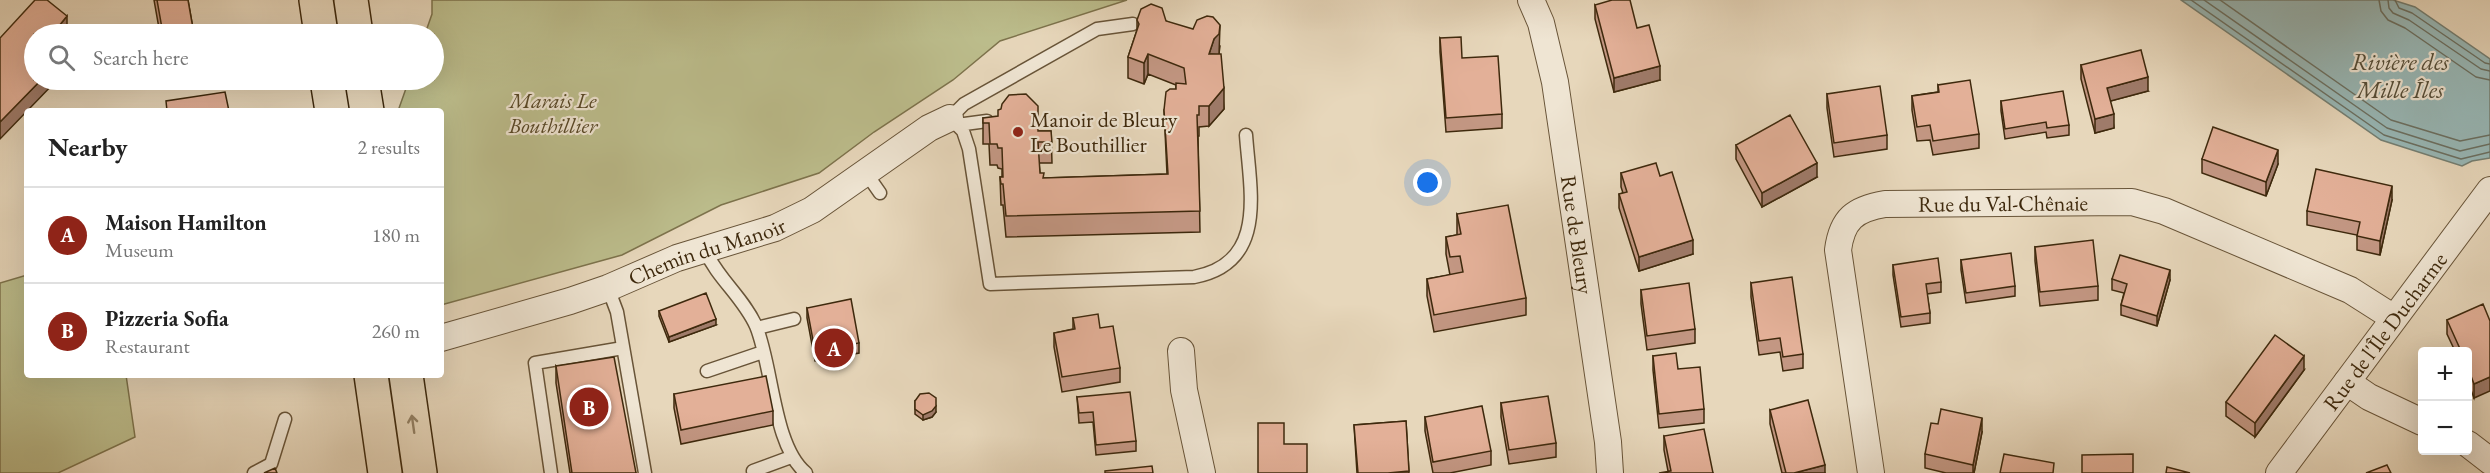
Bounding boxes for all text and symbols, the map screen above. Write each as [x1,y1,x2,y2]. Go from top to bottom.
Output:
search box [24,24,444,90]
icon: search [45,41,78,74]
text: Search here [93,43,188,72]
water label: Rivière des Mille Îles [2351,46,2449,105]
park label: Marais Le Bouthillier [507,86,599,140]
place label: Manoir de Bleury Le Bouthillier [1030,105,1178,159]
marker: Manoir de Bleury Le Bouthillier [1011,125,1025,139]
text: Nearby [48,130,128,164]
text: 2 results [357,134,420,160]
your location [1413,168,1442,197]
street label: Rue de Bleury [1554,173,1601,296]
street label: Rue du Val-Chênaie [1918,188,2089,218]
text: Maison Hamilton [105,208,267,237]
street label: Chemin du Manoir [624,210,791,292]
text: A [60,222,75,248]
text: 180 m [372,222,420,248]
text: Museum [105,237,174,263]
street label: Rue de l'Île Ducharme [2316,246,2454,416]
text: Pizzeria Sofia [105,304,229,333]
text: B [61,318,74,344]
text: 260 m [372,318,420,344]
pin: A [814,326,854,370]
text: Restaurant [105,333,190,359]
map controls [2418,347,2472,455]
button: + [2418,347,2472,401]
pin: B [570,384,608,430]
button: − [2418,401,2472,455]
one-way arrow [407,415,418,435]

